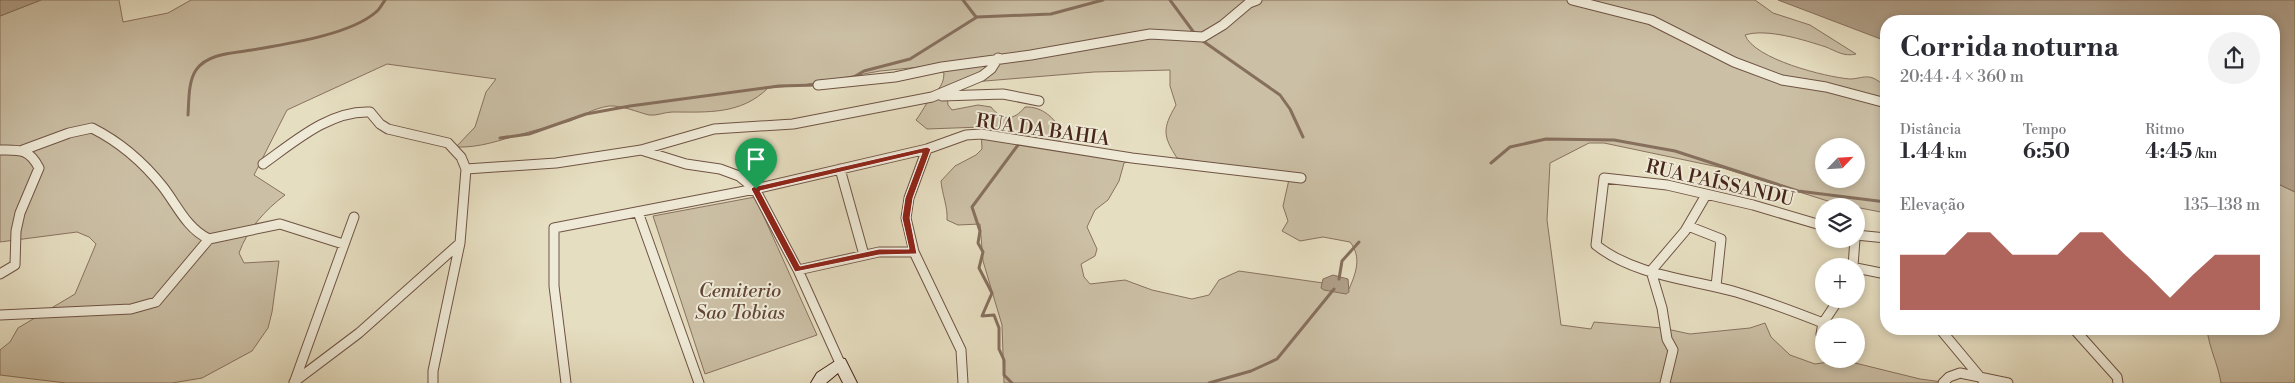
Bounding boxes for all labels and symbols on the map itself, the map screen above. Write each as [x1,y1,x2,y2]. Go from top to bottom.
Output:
street label: RUA DA BAHIA [974,109,1112,151]
pin [735,138,777,189]
north arrow [1815,138,1865,188]
street label: RUA PAÍSSANDU [1643,153,1797,212]
park label: Cemiterio Sao Tobias [695,279,785,325]

